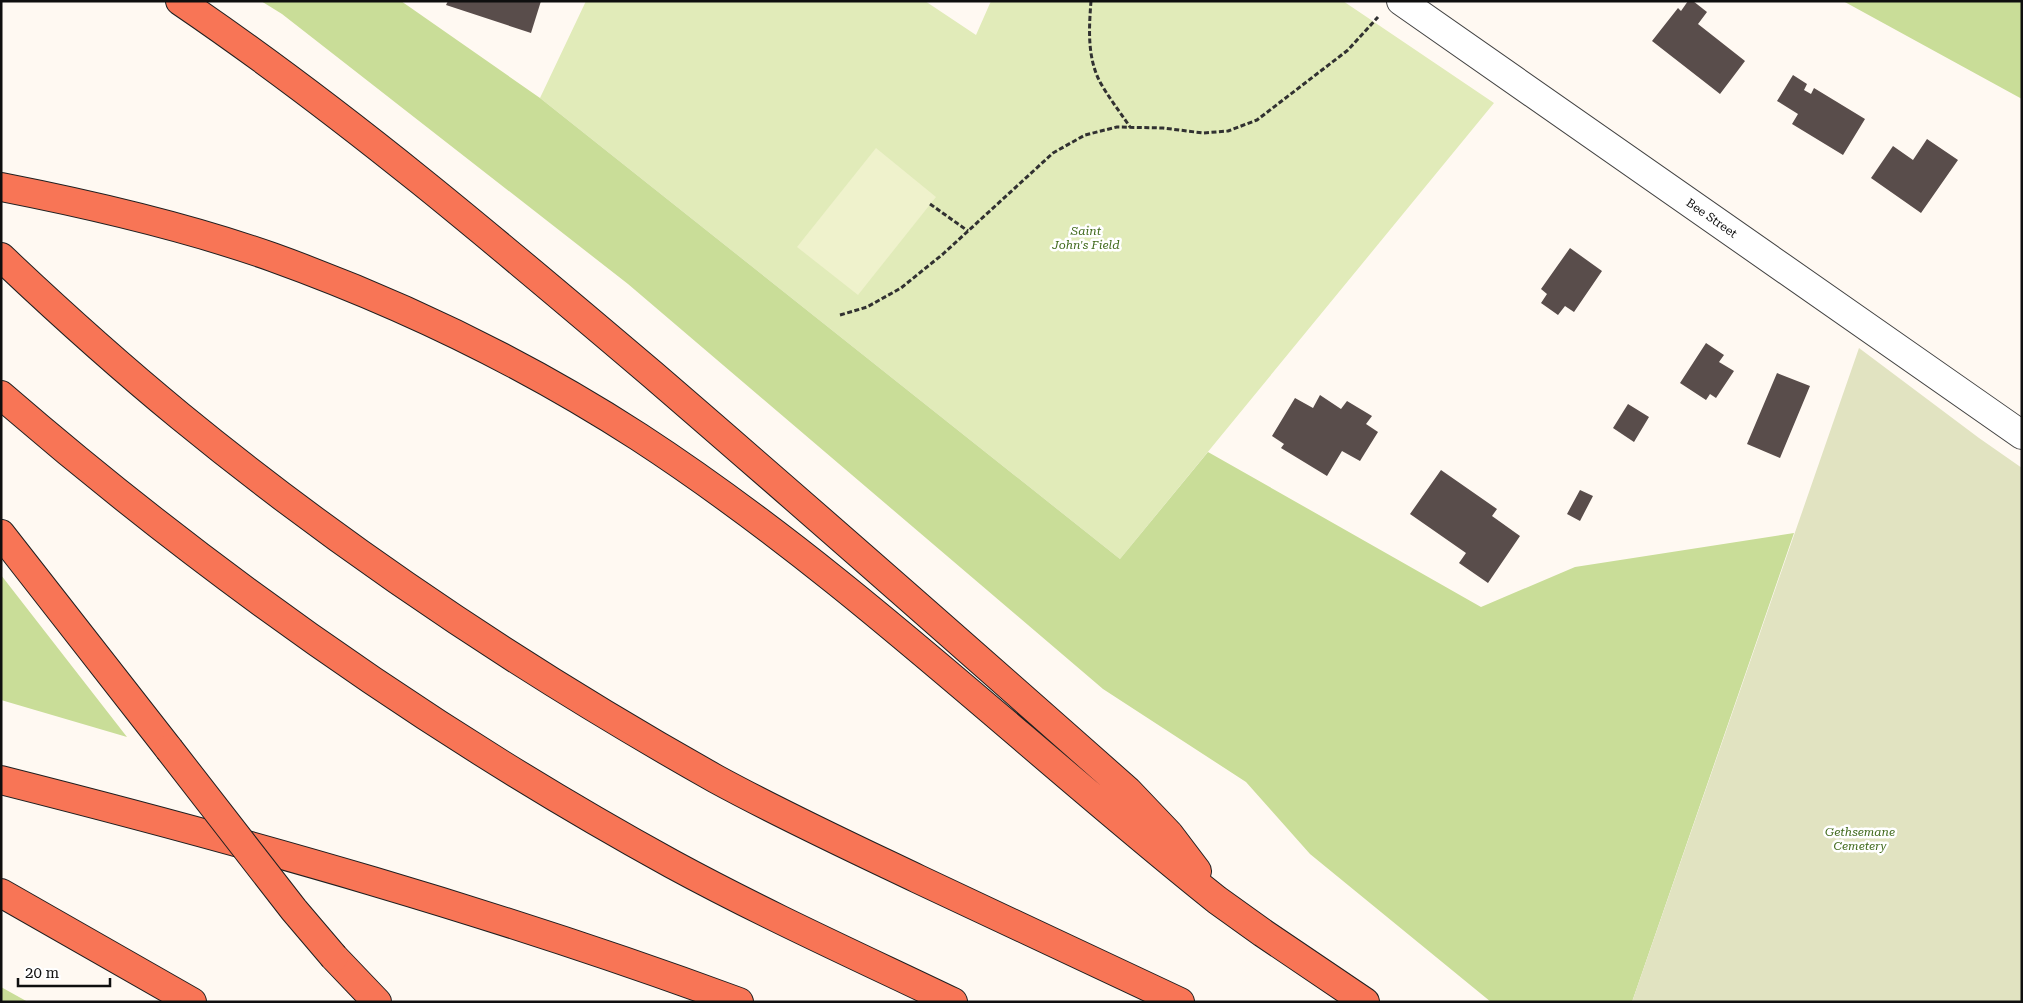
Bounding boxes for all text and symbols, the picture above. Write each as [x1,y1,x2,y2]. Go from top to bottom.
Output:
street label: Bee Street [1684,196,1740,241]
park label: Saint John's Field [1051,224,1120,252]
park label: Gethsemane Cemetery [1825,825,1895,853]
scale bar [18,956,110,988]
text: 20 m [25,964,60,982]

